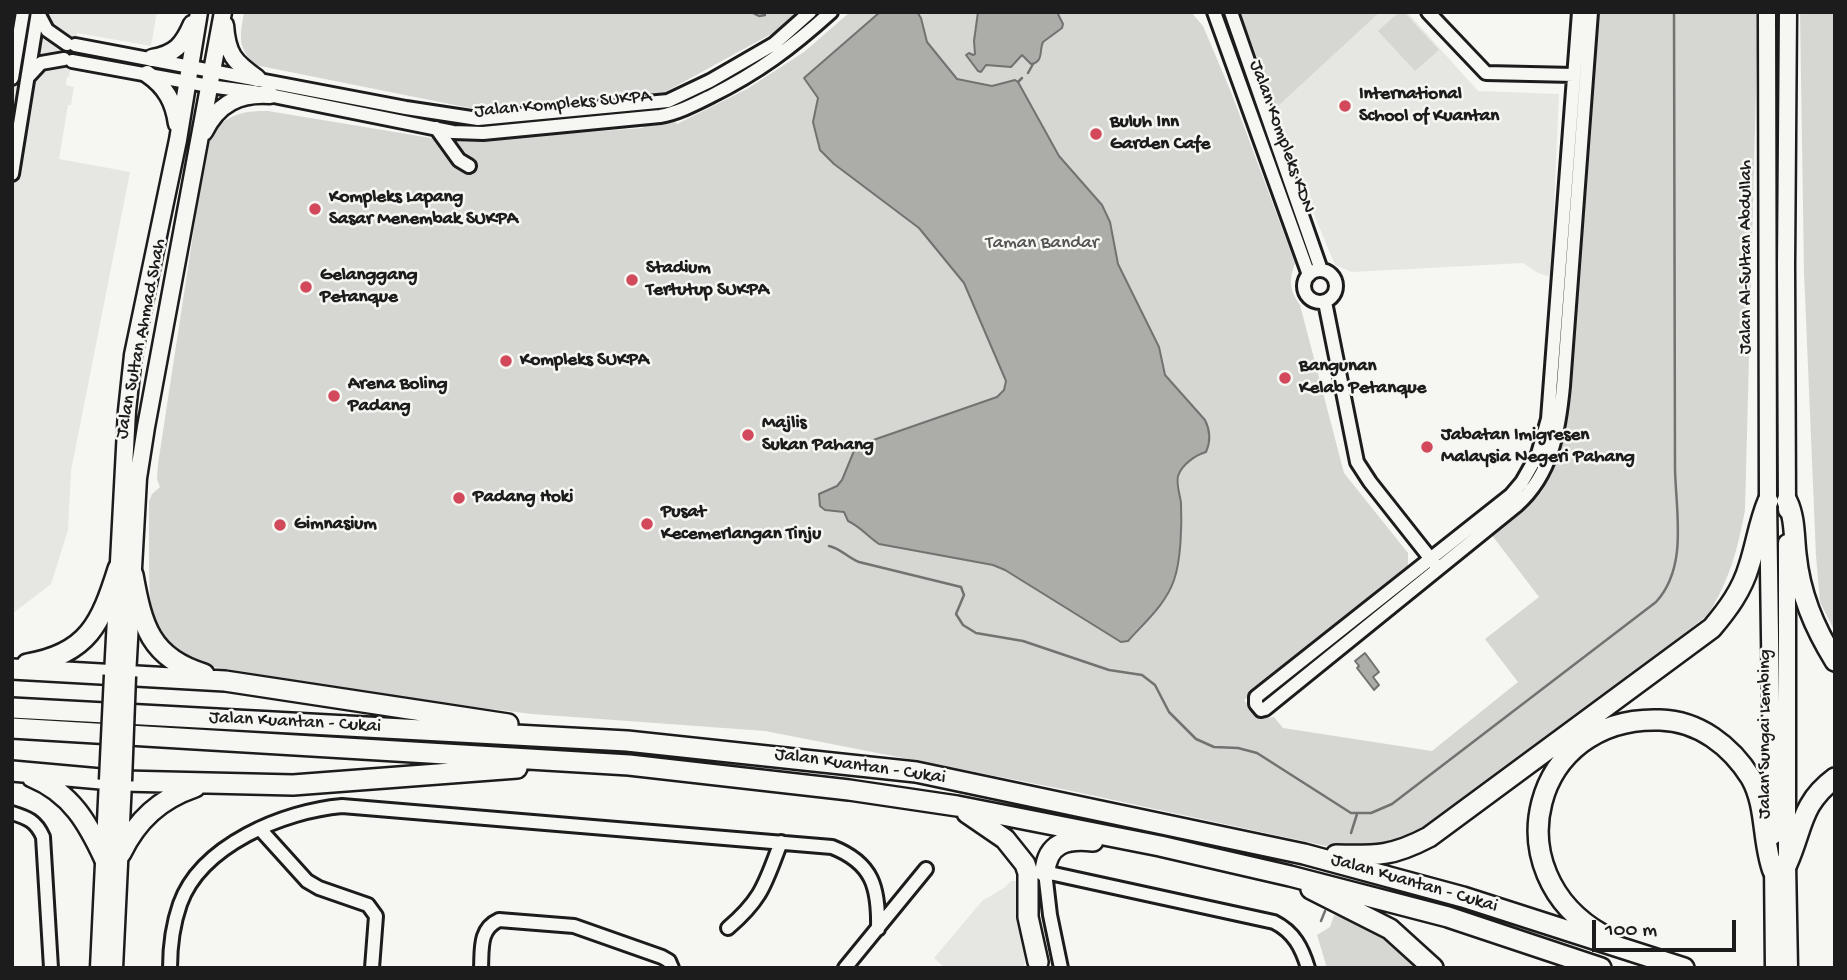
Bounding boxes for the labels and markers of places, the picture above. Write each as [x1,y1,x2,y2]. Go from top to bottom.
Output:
place label: International School of Kuantan [1359,84,1499,128]
marker: International School of Kuantan [1337,98,1353,114]
place label: Buluh Inn Garden Cafe [1110,112,1210,156]
marker: Buluh Inn Garden Cafe [1088,126,1104,142]
place label: Kompleks Lapang Sasar Menembak SUKPA [329,187,518,231]
marker: Kompleks Lapang Sasar Menembak SUKPA [307,201,323,217]
place label: Stadium Tertutup SUKPA [646,258,769,302]
place label: Gelanggang Petanque [320,265,418,309]
marker: Stadium Tertutup SUKPA [624,272,640,288]
marker: Gelanggang Petanque [298,279,314,295]
place label: Kompleks SUKPA [520,350,649,372]
marker: Kompleks SUKPA [498,353,514,369]
place label: Bangunan Kelab Petanque [1299,356,1426,400]
marker: Bangunan Kelab Petanque [1277,370,1293,386]
place label: Arena Boling Padang [348,374,448,418]
marker: Arena Boling Padang [326,388,342,404]
place label: Majlis Sukan Pahang [762,413,874,457]
place label: Jabatan Imigresen Malaysia Negeri Pahang [1441,425,1635,469]
marker: Majlis Sukan Pahang [740,427,756,443]
marker: Jabatan Imigresen Malaysia Negeri Pahang [1419,439,1435,455]
place label: Padang Hoki [473,487,573,509]
marker: Padang Hoki [451,490,467,506]
place label: Pusat Kecemerlangan Tinju [661,502,821,546]
place label: Gimnasium [294,514,377,536]
marker: Pusat Kecemerlangan Tinju [639,516,655,532]
marker: Gimnasium [272,517,288,533]

